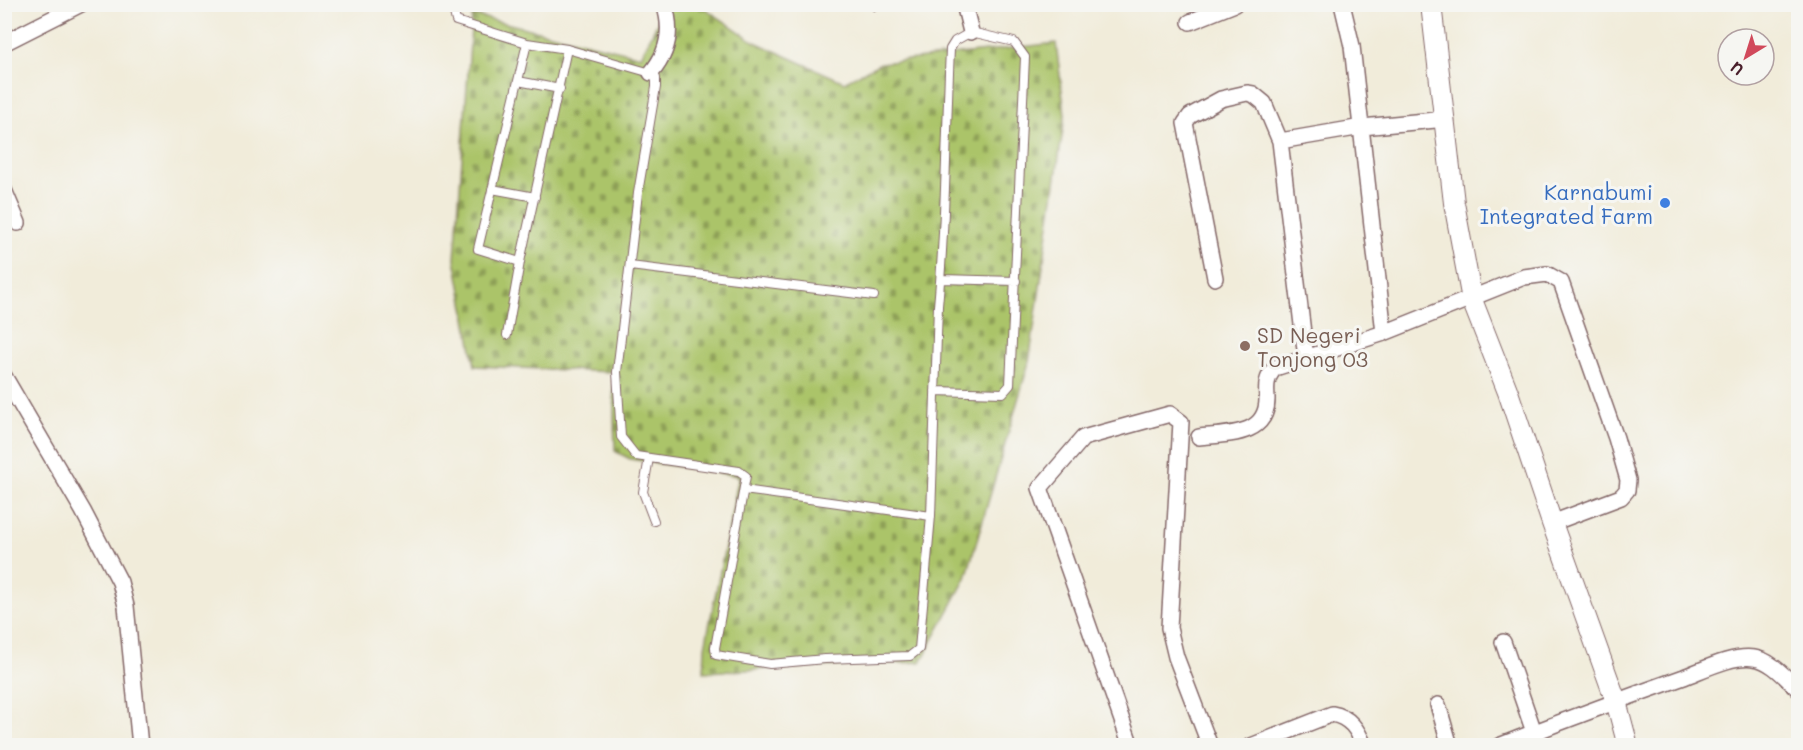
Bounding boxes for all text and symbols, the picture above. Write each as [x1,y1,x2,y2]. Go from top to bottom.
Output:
north arrow [1716,27,1776,87]
text: U [1726,57,1747,81]
place label: Karnabumi Integrated Farm [1480,178,1653,229]
marker: Karnabumi Integrated Farm [1658,196,1672,210]
place label: SD Negeri Tonjong 03 [1257,321,1368,372]
marker: SD Negeri Tonjong 03 [1238,339,1252,353]

